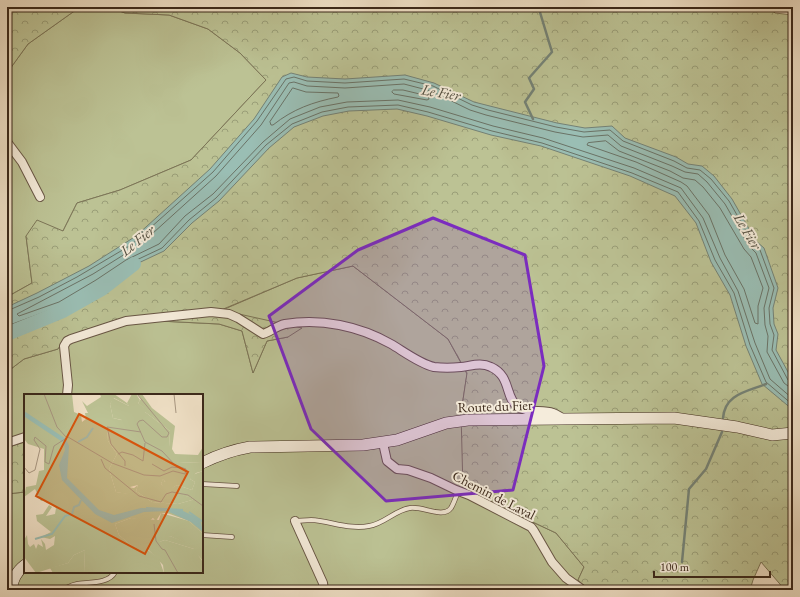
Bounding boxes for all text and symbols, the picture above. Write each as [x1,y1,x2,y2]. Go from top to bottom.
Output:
water label: Le Fier [419,79,463,105]
water label: Le Fier [729,208,767,254]
water label: Le Fier [115,219,159,260]
inset map [24,394,203,573]
street label: Route du Fier [457,396,533,416]
street label: Chemin de Laval [449,466,539,524]
scale bar [654,553,770,579]
text: 100 m [660,559,690,575]

